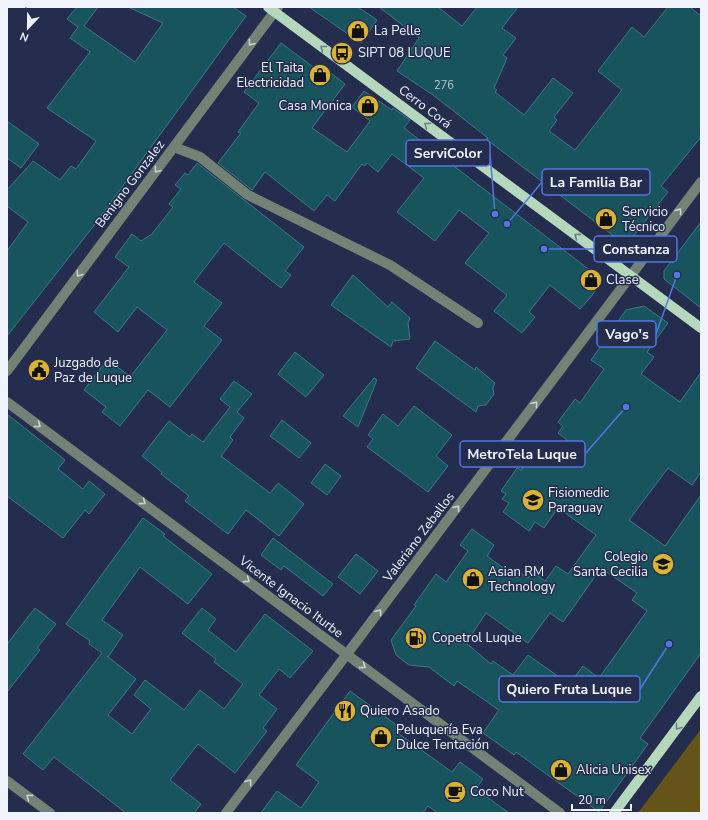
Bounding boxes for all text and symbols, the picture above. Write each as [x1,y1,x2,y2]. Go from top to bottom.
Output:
north arrow [8,8,48,48]
shop icon: La Pelle [345,18,371,44]
place label: La Pelle [374,22,421,40]
text: N [18,28,31,45]
one-way arrow [248,39,256,46]
bus stop icon: SIPT 08 LUQUE [329,40,355,66]
place label: SIPT 08 LUQUE [358,44,451,62]
one-way arrow [320,45,327,52]
place label: El Taita Electricidad [236,59,304,92]
shop icon: El Taita Electricidad [307,62,333,88]
house number: 276 [434,78,454,93]
street label: Cerro Corá [395,81,455,133]
shop icon: Casa Monica [355,93,381,119]
place label: Casa Monica [278,97,352,115]
one-way arrow [425,123,432,130]
street label: Benigno Gonzalez [91,137,169,231]
callout: ServiColor [406,140,490,166]
text: ServiColor [414,144,483,163]
one-way arrow [155,165,162,172]
callout: La Familia Bar [542,169,650,195]
text: La Familia Bar [550,173,643,192]
place label: Servicio Técnico [622,203,668,236]
shop icon: Servicio Técnico [593,206,619,232]
one-way arrow [674,209,681,216]
one-way arrow [574,234,581,241]
callout: Constanza [594,236,677,262]
text: Constanza [602,240,670,259]
shop icon: Clase [578,267,604,293]
one-way arrow [77,270,84,277]
place label: Clase [606,271,639,289]
callout: Vago's [597,321,656,347]
text: Vago's [604,325,649,344]
place label: Juzgado de Paz de Luque [53,354,132,387]
public building icon: Juzgado de Paz de Luque [26,357,52,383]
one-way arrow [530,401,537,408]
one-way arrow [34,420,41,427]
callout: MetroTela Luque [460,441,585,467]
text: MetroTela Luque [467,445,577,464]
place label: Fisiomedic Paraguay [548,484,609,517]
school or university icon: Fisiomedic Paraguay [520,487,546,513]
street label: Valeriano Zeballos [379,488,459,586]
one-way arrow [138,498,145,505]
one-way arrow [452,505,459,512]
place label: Colegio Santa Cecilia [573,548,648,581]
street label: Vicente Ignacio Iturbe [234,551,347,642]
school or university icon: Colegio Santa Cecilia [650,551,676,577]
place label: Asian RM Technology [488,563,555,596]
shop icon: Asian RM Technology [460,566,486,592]
one-way arrow [243,575,250,583]
one-way arrow [374,609,381,616]
fuel station icon: Copetrol Luque [403,625,429,651]
place label: Copetrol Luque [432,629,522,647]
one-way arrow [358,661,365,668]
callout: Quiero Fruta Luque [499,676,640,702]
text: Quiero Fruta Luque [506,680,632,699]
restaurant icon: Quiero Asado [332,698,358,724]
place label: Quiero Asado [360,702,440,720]
place label: Peluquería Eva Dulce Tentación [396,721,489,754]
one-way arrow [675,723,682,730]
shop icon: Peluquería Eva Dulce Tentación [368,724,394,750]
shop icon: Alicia Unisex [548,757,574,783]
place label: Alicia Unisex [576,761,652,779]
one-way arrow [245,779,252,786]
cafe icon: Coco Nut [442,779,468,805]
place label: Coco Nut [470,783,524,801]
scale bar [572,786,631,812]
text: 20 m [578,792,606,808]
one-way arrow [26,795,33,802]

